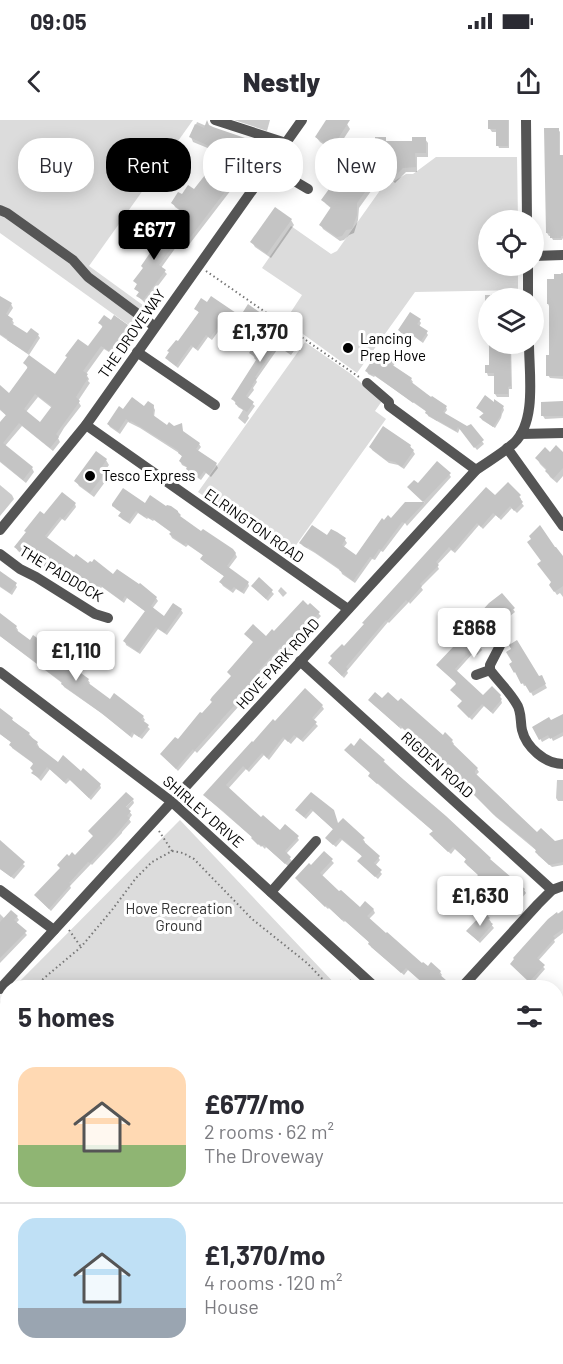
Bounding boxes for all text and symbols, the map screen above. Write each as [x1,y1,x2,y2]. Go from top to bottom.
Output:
text: 09:05 [30,8,87,34]
icon: back [18,65,51,98]
text: Nestly [243,65,320,97]
icon: share [512,65,545,98]
chip: Buy [18,138,94,192]
chip: Rent [106,138,191,192]
chip: Filters [203,138,303,192]
chip: New [315,138,397,192]
pin: £677 [118,210,190,261]
map controls [478,210,544,354]
button: locate [478,210,544,276]
text: £677 [133,217,175,241]
street label: THE DROVEWAY [94,286,168,381]
button: layers [478,288,544,354]
pin: £1,370 [211,312,309,363]
text: £1,370 [232,319,288,343]
place label: Lancing Prep Hove [360,329,426,364]
marker: Lancing Prep Hove [341,341,355,355]
place label: Tesco Express [102,466,195,484]
marker: Tesco Express [83,469,97,483]
street label: ELRINGTON ROAD [201,484,308,566]
street label: THE PADDOCK [17,541,107,605]
pin: £868 [438,608,510,659]
street label: HOVE PARK ROAD [232,614,323,712]
text: £868 [452,615,496,639]
pin: £1,110 [27,631,125,682]
text: £1,110 [51,638,101,662]
street label: RIGDEN ROAD [398,727,477,801]
street label: SHIRLEY DRIVE [160,771,248,851]
pin: £1,630 [431,876,529,927]
text: £1,630 [451,883,509,907]
park label: Hove Recreation Ground [126,899,232,934]
icon: filters [513,1000,546,1033]
text: 5 homes [18,1001,115,1032]
text: £677/mo [204,1088,305,1119]
icon: home [66,1091,138,1163]
text: 2 rooms · 62 m² [204,1119,334,1143]
text: The Droveway [204,1143,324,1167]
text: £1,370/mo [204,1239,325,1270]
icon: home [66,1242,138,1314]
text: 4 rooms · 120 m² [204,1270,342,1294]
text: House [204,1294,259,1318]

